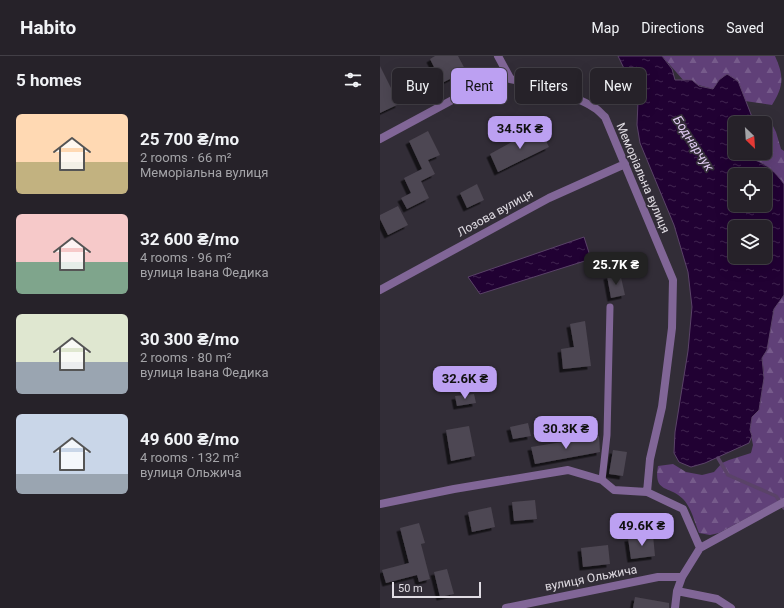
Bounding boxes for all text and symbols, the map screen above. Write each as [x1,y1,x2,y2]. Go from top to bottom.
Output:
text: Habito [20,16,76,39]
text: Map [592,20,619,36]
text: Directions [641,20,704,36]
text: Saved [726,20,764,36]
chip: Buy [392,68,443,104]
chip: Rent [451,68,507,104]
chip: Filters [515,68,582,104]
chip: New [590,68,646,104]
icon: filters [342,69,364,91]
text: 5 homes [16,70,82,90]
water label: Боднарчук [670,113,718,175]
pin: 34.5K ₴ [483,116,557,150]
north arrow [728,116,772,160]
map controls [728,116,772,264]
text: 34.5K ₴ [497,121,543,136]
street label: Меморіальна вулиця [613,121,673,235]
text: 25 700 ₴/mo [140,129,239,149]
icon: home [48,130,96,178]
text: 2 rooms · 66 m² [140,150,232,165]
text: Меморіальна вулиця [140,165,268,180]
button: locate [728,168,772,212]
street label: Лозова вулиця [455,186,535,240]
button: layers [728,220,772,264]
text: 32 600 ₴/mo [140,229,239,249]
icon: home [48,230,96,278]
text: 4 rooms · 96 m² [140,250,232,265]
pin: 25.7K ₴ [579,252,653,286]
text: 25.7K ₴ [593,257,639,272]
text: вулиця Івана Федика [140,265,269,280]
text: 30 300 ₴/mo [140,329,239,349]
icon: home [48,330,96,378]
text: 2 rooms · 80 m² [140,350,232,365]
text: вулиця Івана Федика [140,365,269,380]
pin: 32.6K ₴ [428,366,502,400]
text: 32.6K ₴ [442,371,488,386]
pin: 30.3K ₴ [529,416,603,450]
text: 30.3K ₴ [543,421,589,436]
text: 49 600 ₴/mo [140,429,239,449]
icon: home [48,430,96,478]
text: 4 rooms · 132 m² [140,450,239,465]
text: вулиця Ольжича [140,465,241,480]
pin: 49.6K ₴ [605,513,679,547]
text: 49.6K ₴ [619,518,665,533]
street label: вулиця Ольжича [544,562,638,594]
scale bar [392,580,481,599]
text: 50 m [398,582,423,595]

